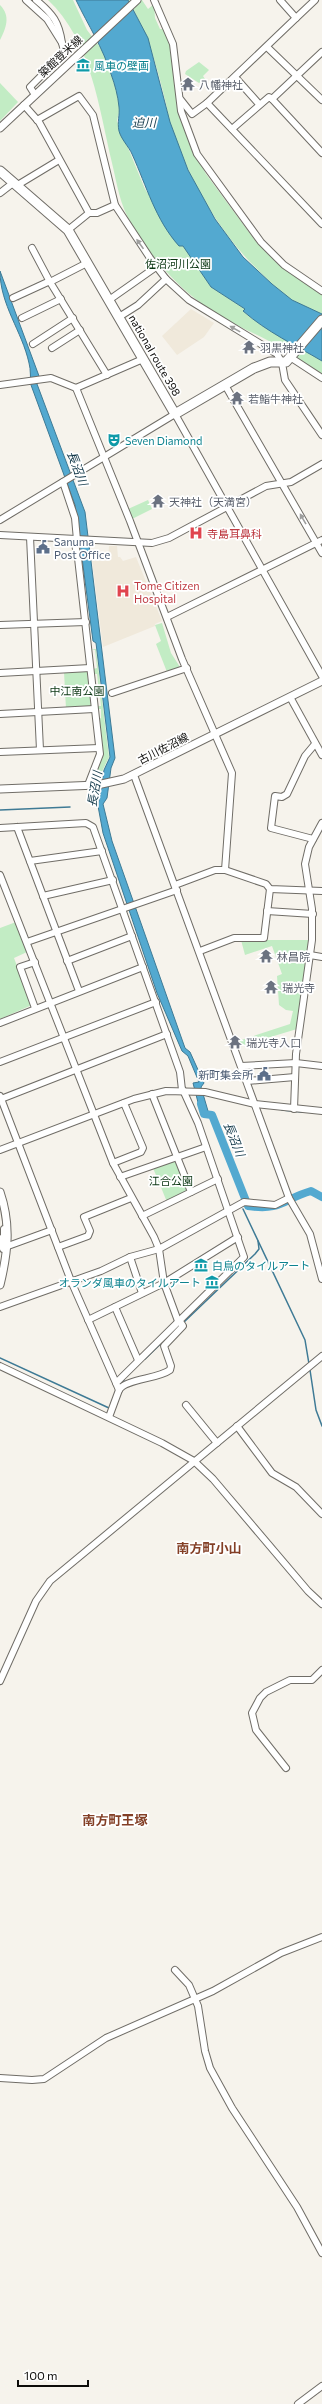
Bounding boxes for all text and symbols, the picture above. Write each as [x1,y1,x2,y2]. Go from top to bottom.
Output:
street label: 築館登米線 [35,32,85,80]
museum icon: 風車の壁画 [75,57,91,73]
place label: 風車の壁画 [94,59,149,72]
temple icon: 八幡神社 [180,76,196,92]
place label: 八幡神社 [199,78,243,91]
water label: 迫川 [132,115,158,129]
one-way arrow [136,239,144,249]
park label: 佐沼河川公園 [145,257,211,270]
street label: national route 398 [126,312,184,398]
one-way arrow [229,326,241,333]
temple icon: 羽黒神社 [241,339,257,355]
place label: 羽黒神社 [260,341,304,354]
temple icon: 若鮨牛神社 [229,390,245,406]
place label: 若鮨牛神社 [248,392,303,405]
theatre icon: Seven Diamond [106,432,122,448]
place label: Seven Diamond [125,434,202,447]
water label: 長沼川 [65,449,92,489]
temple icon: 天神社（天満宮） [150,493,166,509]
place label: 天神社（天満宮） [169,495,257,508]
one-way arrow [299,513,306,525]
hospital icon: 寺島耳鼻科 [188,525,204,541]
place label: 寺島耳鼻科 [207,527,262,540]
place label: Sanuma Post Office [54,535,110,561]
public building icon: Sanuma Post Office [35,539,51,555]
place label: Tome Citizen Hospital [134,579,200,605]
hospital icon: Tome Citizen Hospital [115,583,131,599]
park label: 中江南公園 [50,684,105,697]
street label: 古川佐沼線 [136,730,190,766]
water label: 長沼川 [84,768,104,808]
temple icon: 林昌院 [258,948,274,964]
place label: 林昌院 [277,950,310,963]
temple icon: 瑞光寺 [263,979,279,995]
place label: 瑞光寺 [282,981,315,994]
temple icon: 瑞光寺入口 [227,1034,243,1050]
place label: 瑞光寺入口 [246,1036,301,1049]
public building icon: 新町集会所 [256,1066,272,1082]
place label: 新町集会所 [198,1068,254,1081]
water label: 長沼川 [222,1120,249,1160]
park label: 江合公園 [149,1174,193,1187]
museum icon: 白鳥のタイルアート [193,1257,209,1273]
place label: 白鳥のタイルアート [212,1259,310,1272]
museum icon: オランダ風車のタイルアート [204,1274,220,1290]
place label: オランダ風車のタイルアート [59,1276,201,1289]
district label: 南方町小山 [176,1540,242,1556]
district label: 南方町王塚 [82,1812,148,1828]
scale bar [18,2362,88,2388]
text: 100 m [24,2368,58,2382]

